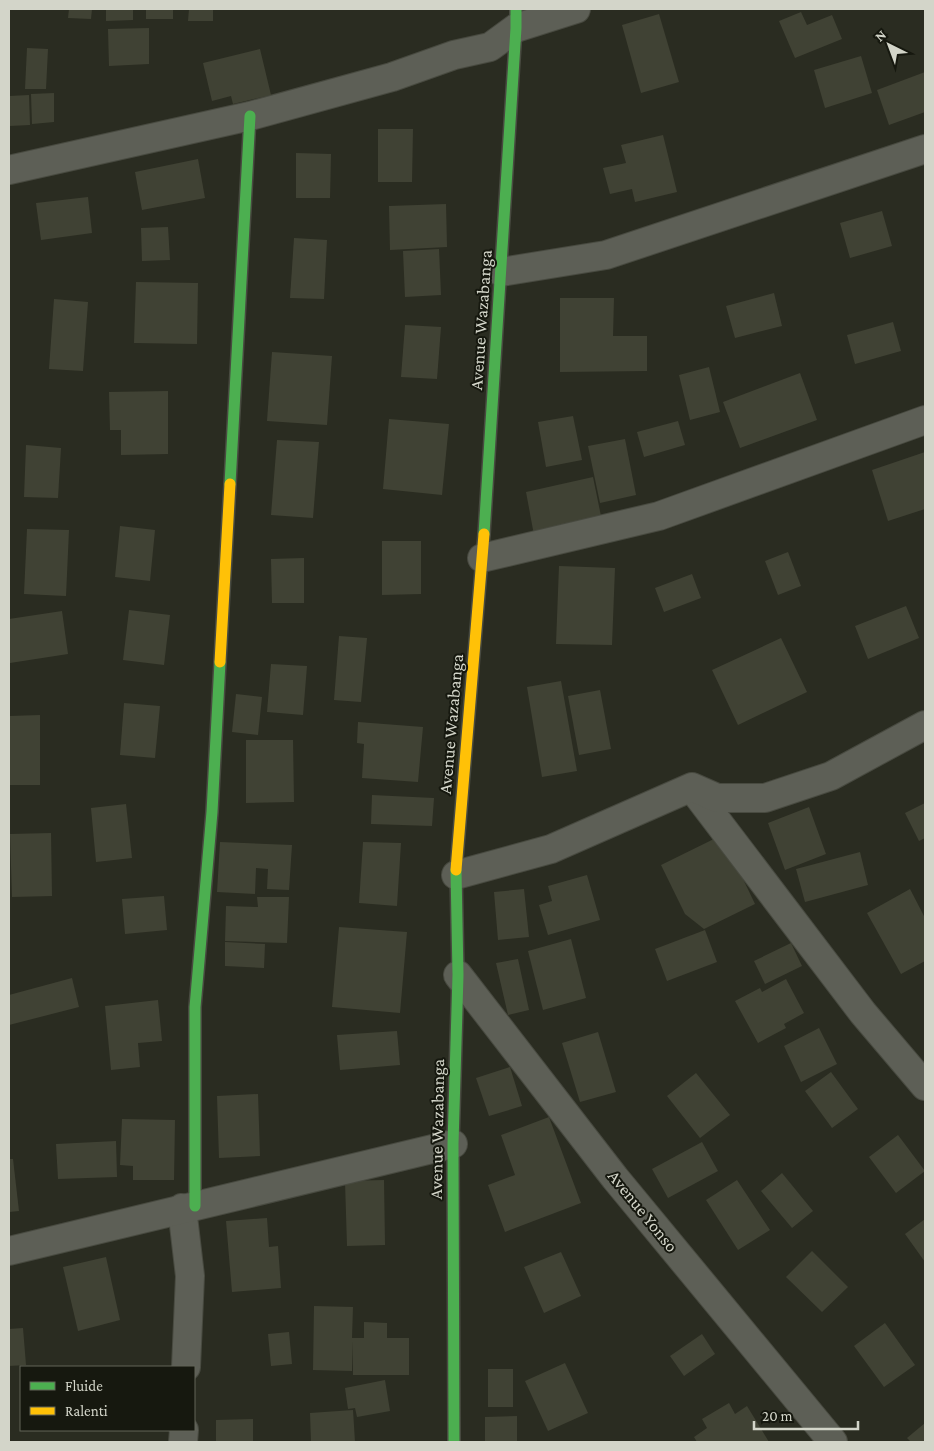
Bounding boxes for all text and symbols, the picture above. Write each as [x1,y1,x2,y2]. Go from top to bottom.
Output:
north arrow [864,20,914,70]
text: N [871,26,890,44]
street label: Avenue Wazabanga [466,249,496,391]
street label: Avenue Wazabanga [435,653,467,795]
street label: Avenue Wazabanga [426,1059,448,1199]
street label: Avenue Yonso [604,1166,682,1256]
legend [20,1366,195,1431]
text: Fluide [65,1378,103,1394]
scale bar [754,1398,858,1430]
text: Ralenti [65,1403,108,1419]
text: 20 m [762,1408,793,1424]

